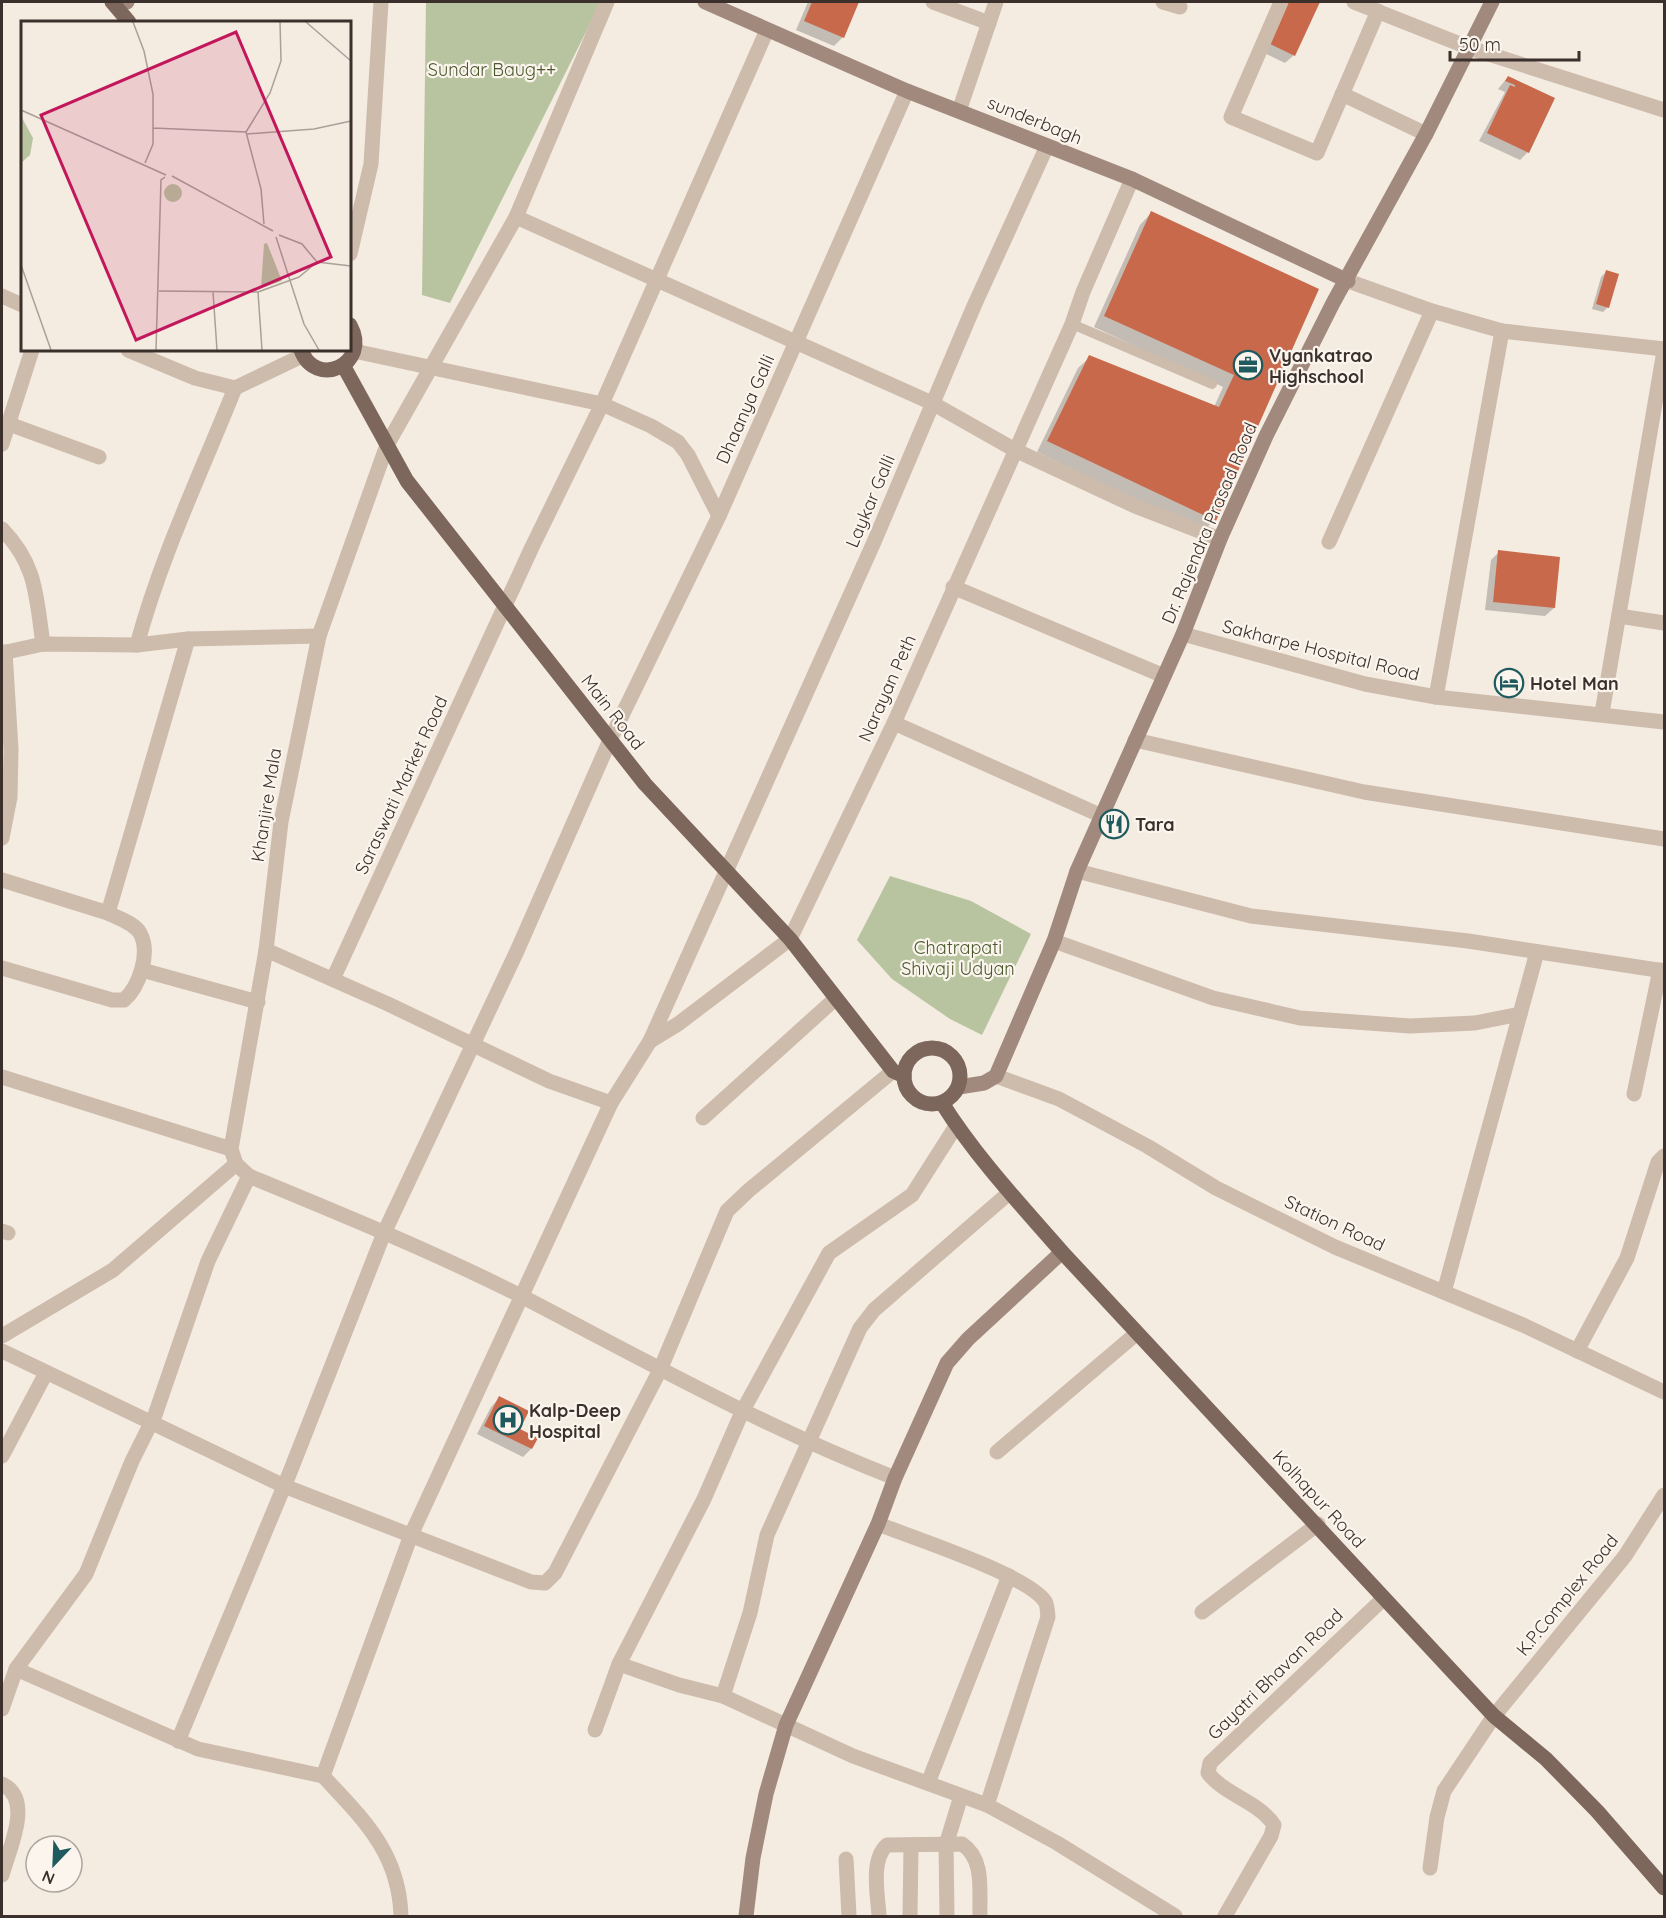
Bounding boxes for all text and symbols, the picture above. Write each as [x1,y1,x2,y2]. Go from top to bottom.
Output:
inset map [21,21,351,351]
scale bar [1450,24,1579,62]
text: 50 m [1459,33,1501,56]
park label: Sundar Baug++ [428,58,556,81]
street label: sunderbagh [984,91,1086,149]
place label: Vyankatrao Highschool [1269,344,1373,388]
office icon: Vyankatrao Highschool [1232,349,1264,381]
street label: Dhaanya Galli [711,351,779,467]
street label: Dr. Rajendra Prasad Road [1156,419,1262,627]
street label: Laykar Galli [840,451,900,551]
street label: Sakharpe Hospital Road [1220,614,1422,686]
street label: Narayan Peth [853,631,921,745]
hotel icon: Hotel Man [1493,667,1525,699]
street label: Main Road [576,670,650,754]
place label: Hotel Man [1530,672,1619,695]
street label: Saraswati Market Road [350,692,452,878]
street label: Khanjire Mala [246,746,286,864]
restaurant icon: Tara [1098,808,1130,840]
place label: Tara [1135,813,1175,836]
park label: Chatrapati Shivaji Udyan [901,936,1015,980]
street label: Station Road [1281,1190,1389,1256]
place label: Kalp-Deep Hospital [529,1399,621,1443]
hospital icon: Kalp-Deep Hospital [492,1404,524,1436]
street label: Kolhapur Road [1268,1445,1370,1553]
street label: K.P.Complex Road [1511,1530,1623,1660]
street label: Gayatri Bhavan Road [1202,1603,1348,1745]
north arrow [24,1834,84,1894]
text: N [39,1866,57,1889]

